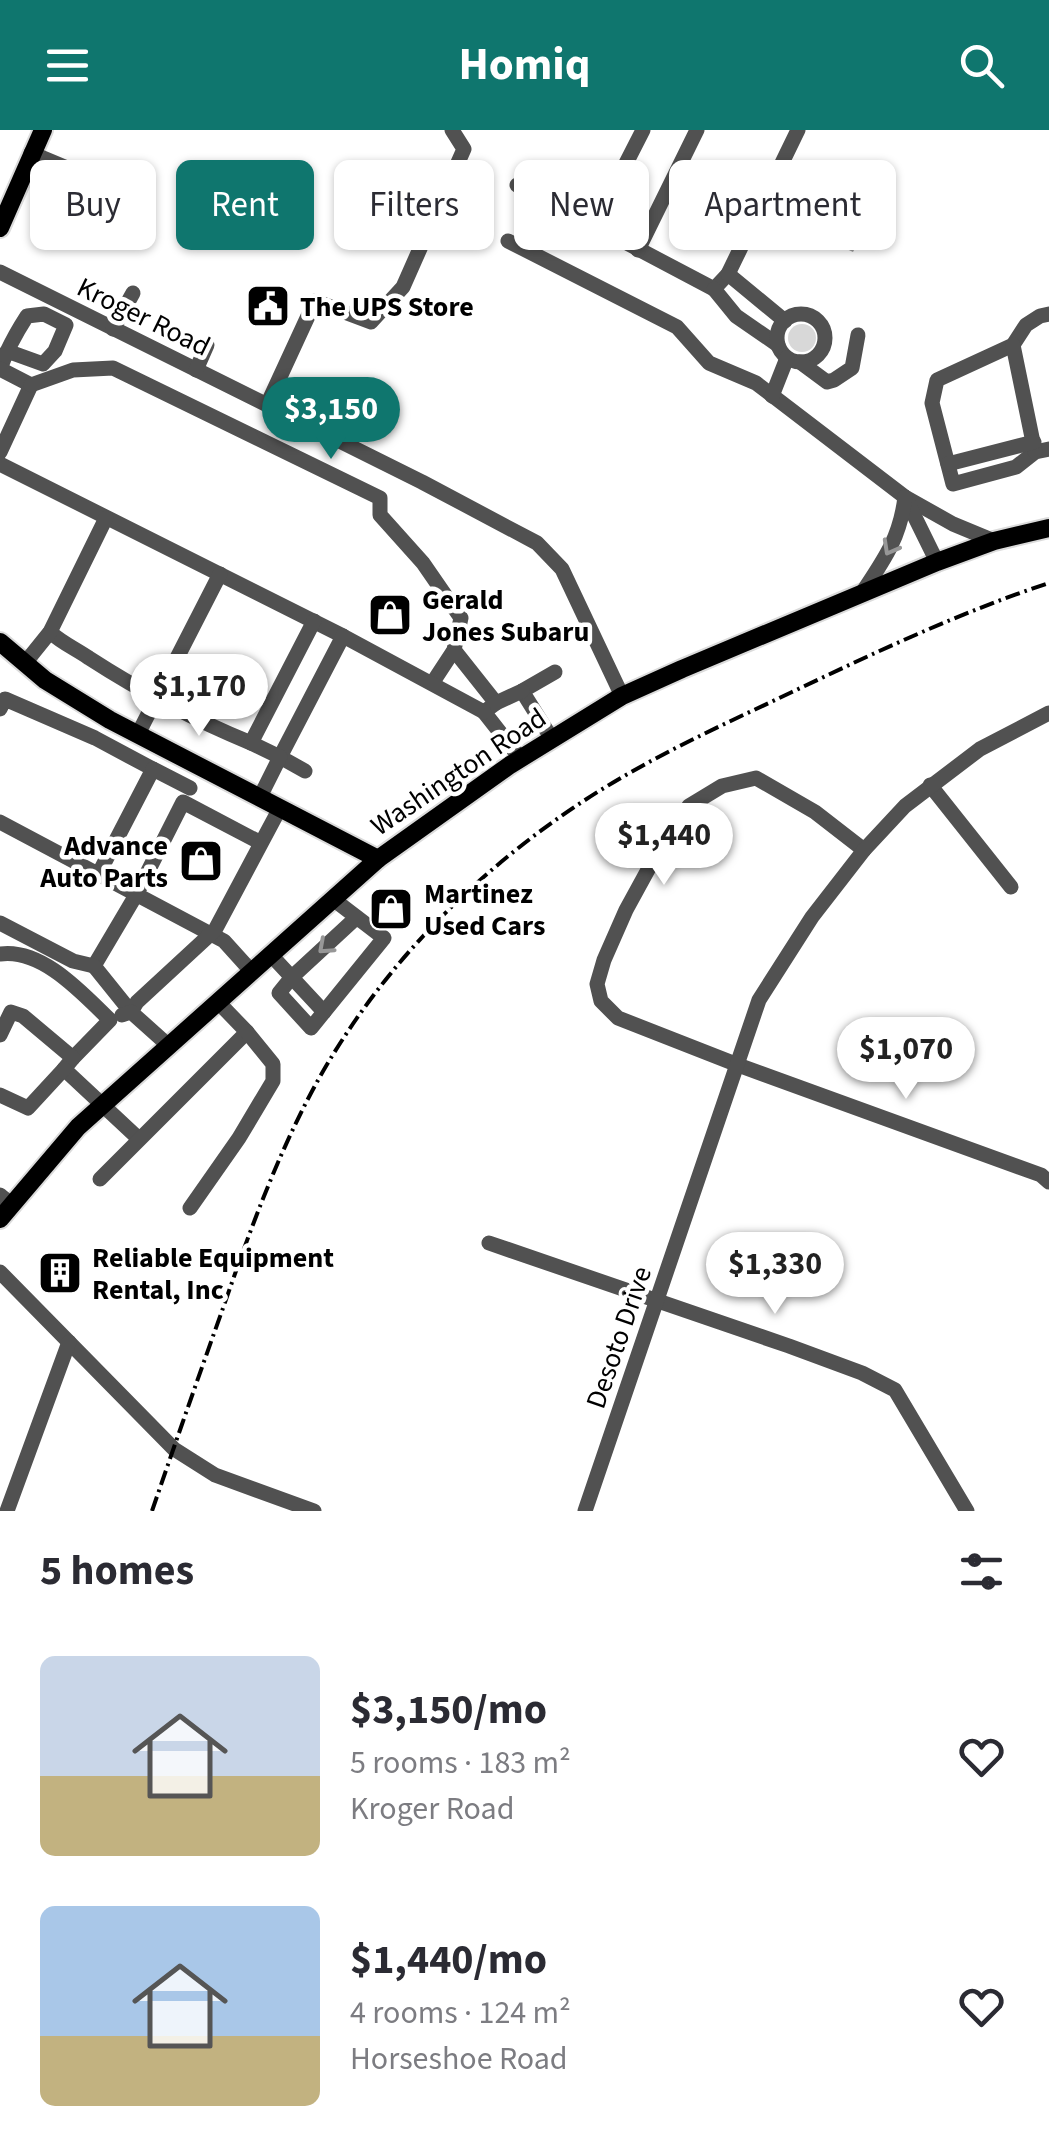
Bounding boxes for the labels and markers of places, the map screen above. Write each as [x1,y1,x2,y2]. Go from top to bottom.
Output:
public building icon: The UPS Store [245,283,291,329]
place label: The UPS Store [300,287,474,327]
pin: $3,150 [250,377,412,462]
place label: Gerald Jones Subaru [422,580,589,652]
shop icon: Gerald Jones Subaru [367,592,413,638]
pin: $1,170 [118,654,280,739]
pin: $1,440 [583,803,745,888]
place label: Advance Auto Parts [39,826,168,898]
shop icon: Advance Auto Parts [178,838,224,884]
place label: Martinez Used Cars [424,874,545,946]
shop icon: Martinez Used Cars [368,886,414,932]
pin: $1,070 [825,1017,987,1102]
pin: $1,330 [694,1232,856,1317]
place label: Reliable Equipment Rental, Inc [92,1238,334,1310]
building icon: Reliable Equipment Rental, Inc [37,1250,83,1296]

